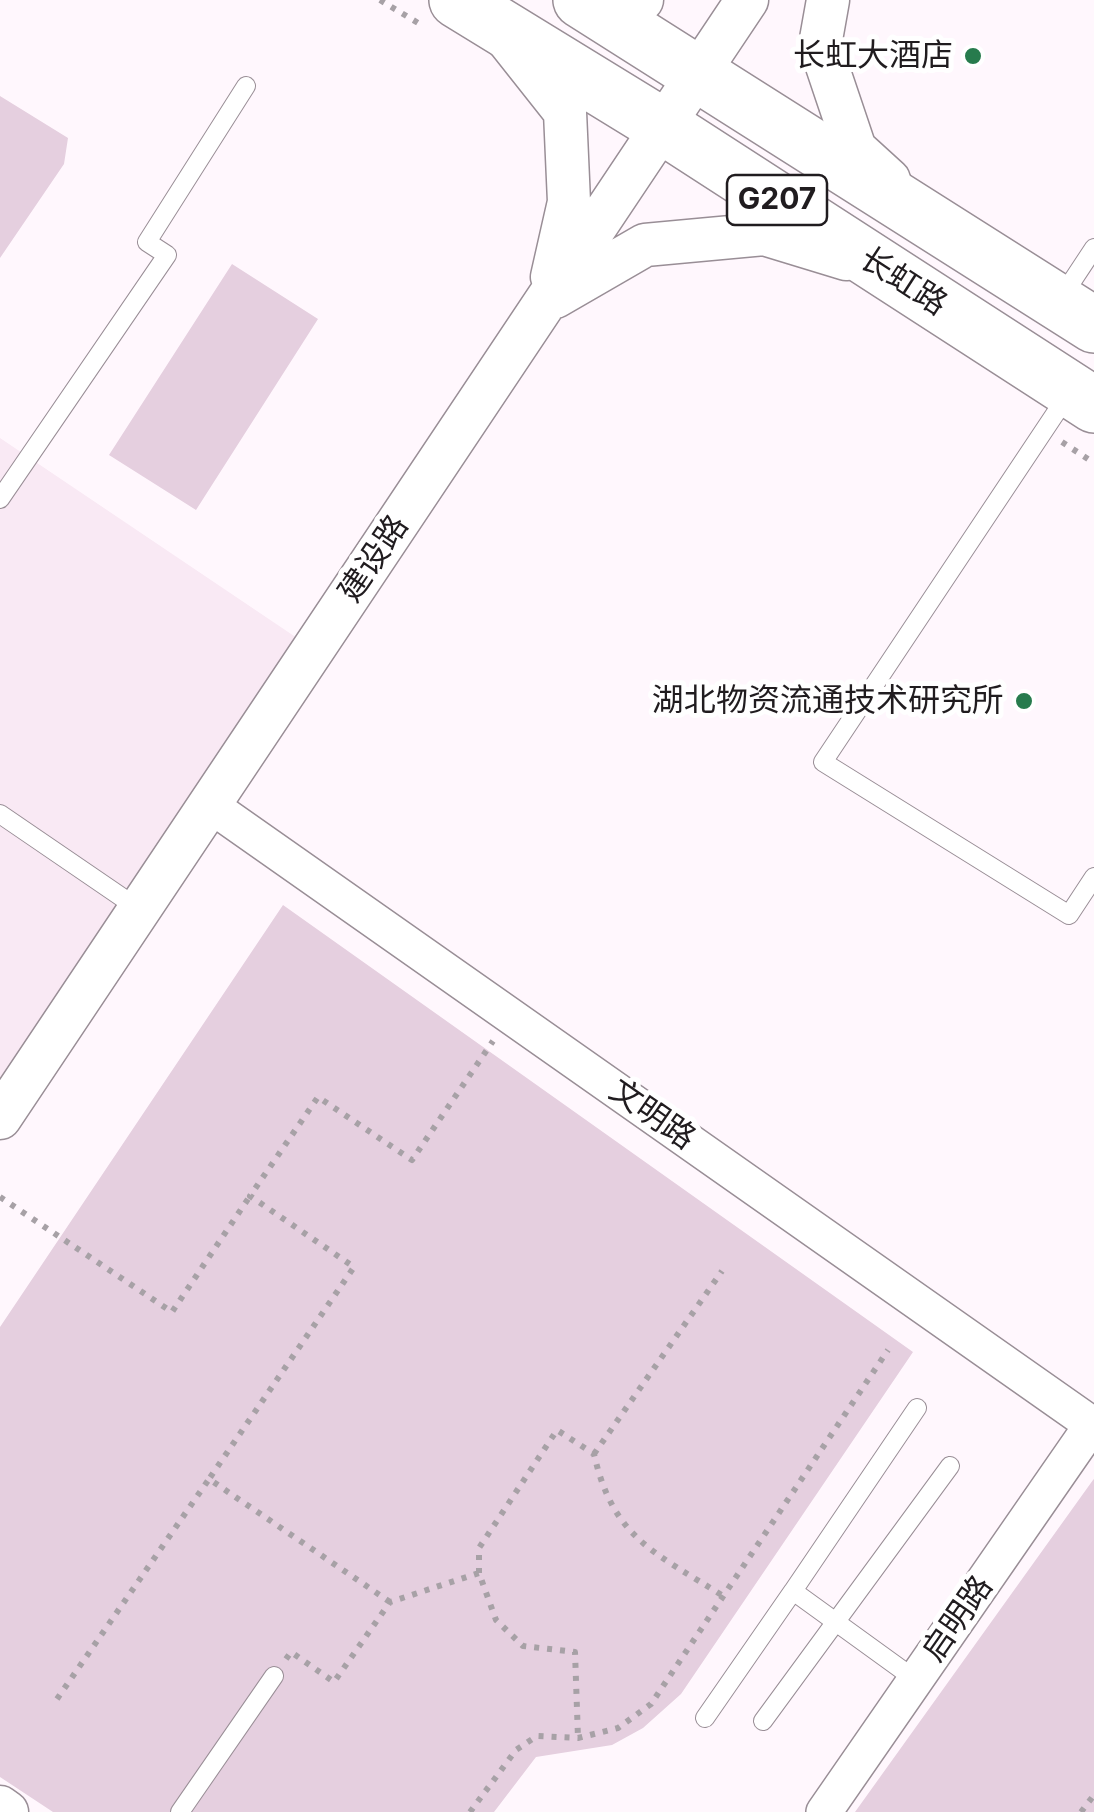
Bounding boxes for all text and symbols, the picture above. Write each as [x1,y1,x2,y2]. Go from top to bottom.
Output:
place label: 长虹大酒店 [793,37,953,75]
marker: 长虹大酒店 [962,45,984,67]
road number: G207 [727,175,827,225]
street label: 长虹路 [852,240,954,324]
street label: 建设路 [331,508,417,610]
place label: 湖北物资流通技术研究所 [652,682,1004,720]
marker: 湖北物资流通技术研究所 [1013,690,1035,712]
street label: 文明路 [602,1072,702,1158]
street label: 启明路 [915,1569,1001,1669]

